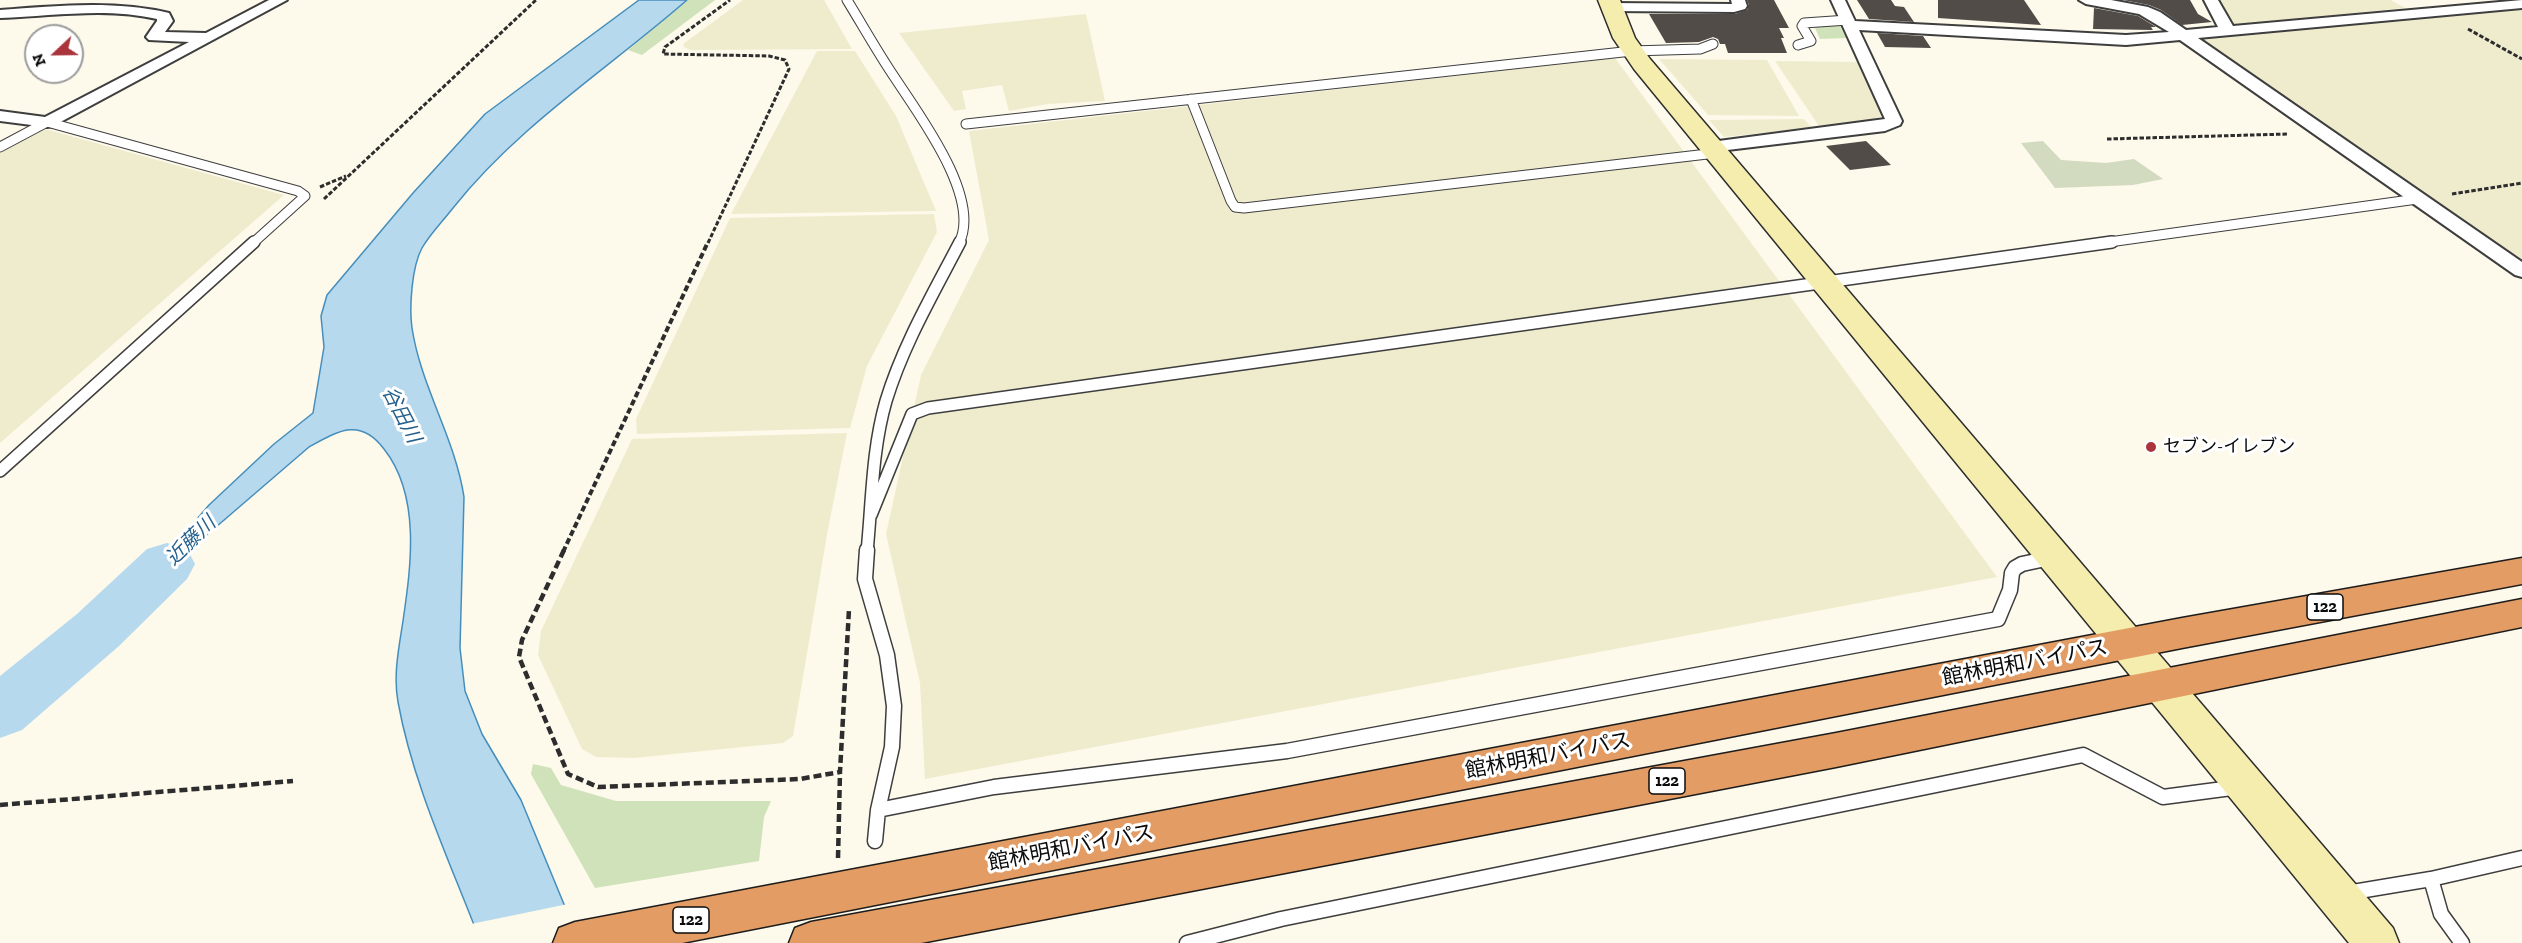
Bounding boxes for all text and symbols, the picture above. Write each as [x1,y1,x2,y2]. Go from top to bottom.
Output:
north arrow [24,24,84,84]
text: N [28,51,50,69]
water label: 谷田川 [377,383,425,447]
place label: セブン-イレブン [2163,436,2295,458]
marker: セブン-イレブン [2144,440,2158,454]
water label: 近藤川 [161,512,221,570]
road number: 122 [2307,594,2343,620]
street label: 館林明和バイパス [1940,635,2110,691]
street label: 館林明和バイパス [1463,728,1633,784]
road number: 122 [1649,768,1685,794]
street label: 館林明和バイパス [986,820,1156,876]
road number: 122 [673,907,709,933]

